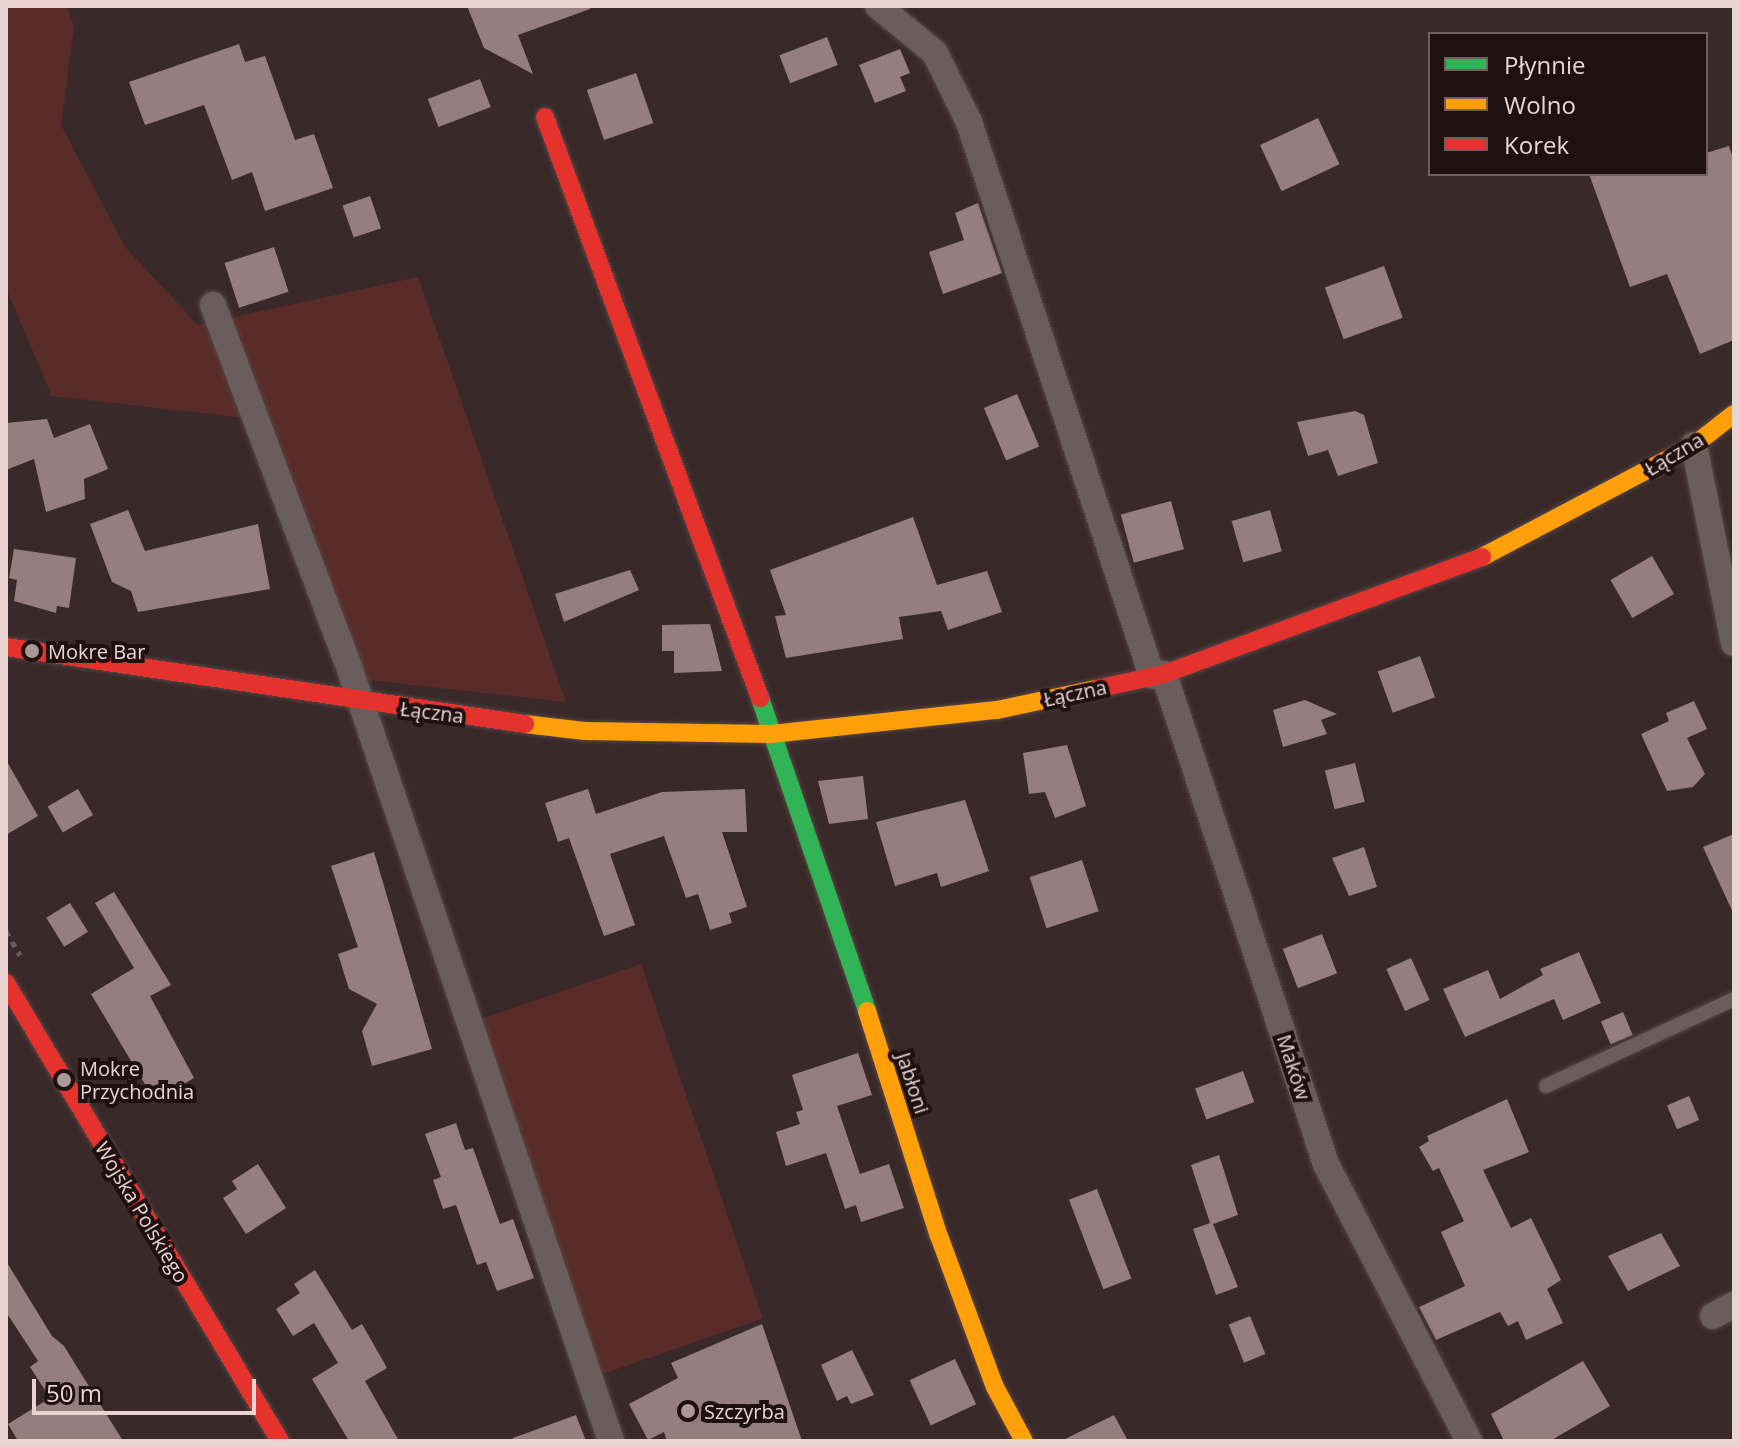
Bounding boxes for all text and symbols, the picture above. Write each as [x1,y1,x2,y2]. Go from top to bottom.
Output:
legend [1428,32,1708,176]
text: Płynnie [1504,48,1586,81]
text: Wolno [1504,88,1576,121]
text: Korek [1504,128,1569,161]
street label: Łączna [1640,427,1708,481]
place label: Mokre Bar [48,639,145,663]
marker: Mokre Bar [23,642,41,660]
street label: Łączna [1041,675,1109,711]
street label: Łączna [399,696,465,728]
street label: Maków [1272,1031,1316,1103]
street label: Jabłoni [892,1049,934,1117]
place label: Mokre Przychodnia [80,1056,194,1103]
marker: Mokre Przychodnia [55,1071,73,1089]
street label: Wojska Polskiego [90,1137,194,1287]
scale bar [36,1363,260,1413]
text: 50 m [46,1376,102,1409]
place label: Szczyrba [704,1399,785,1423]
marker: Szczyrba [679,1402,697,1420]

